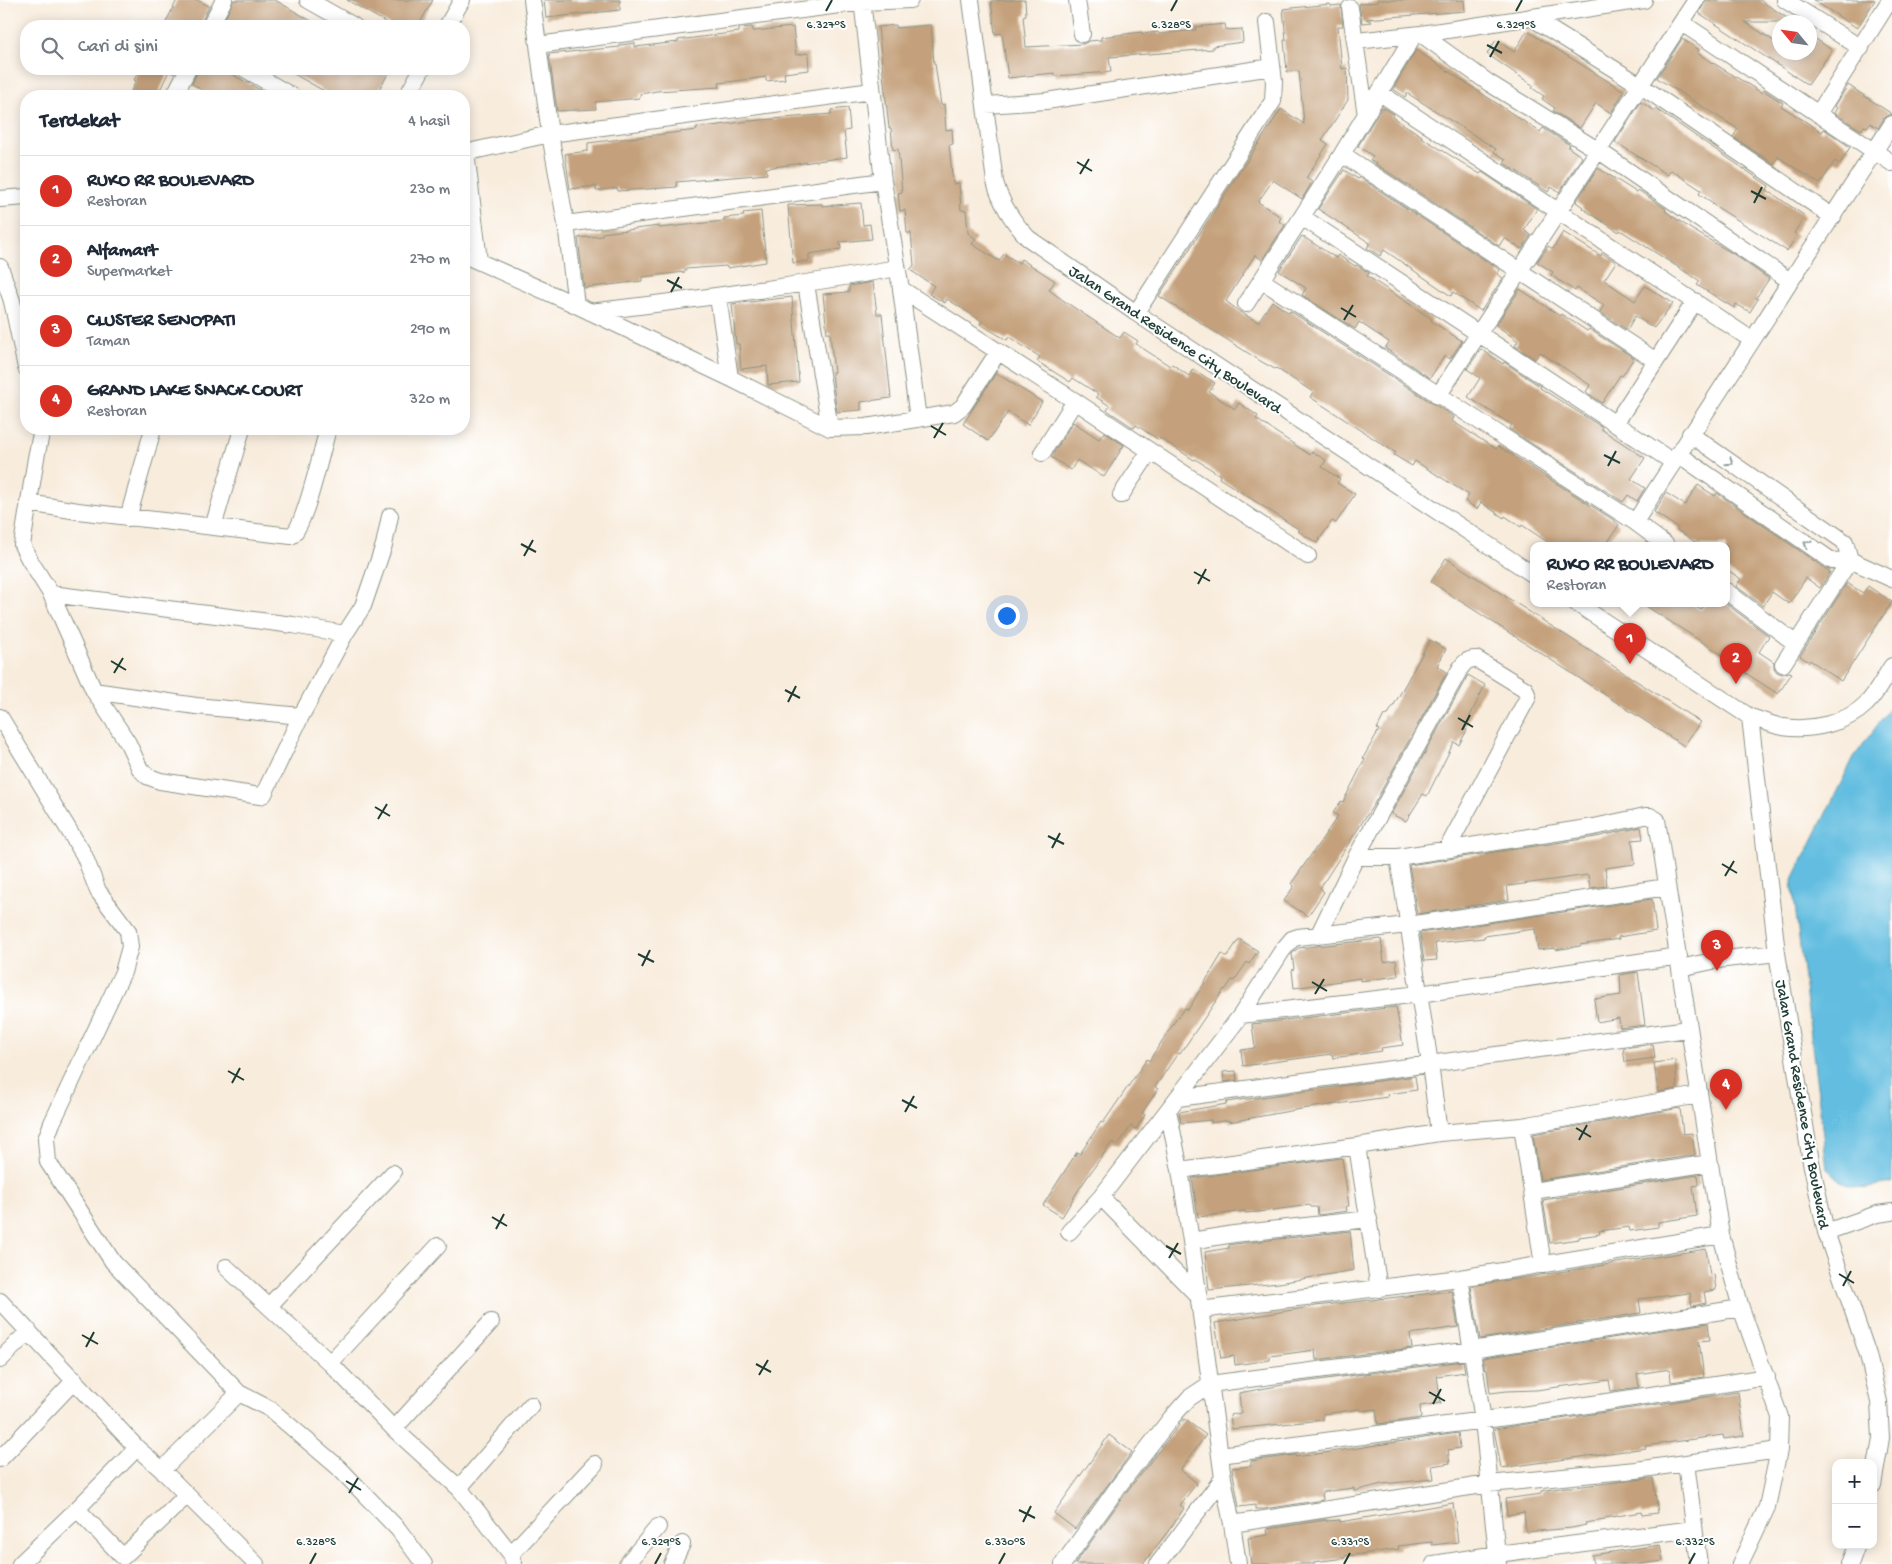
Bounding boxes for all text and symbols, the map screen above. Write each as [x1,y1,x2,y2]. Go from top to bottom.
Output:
north arrow [1772,15,1817,60]
text: 6.327°S [806,19,846,33]
text: 6.328°S [1151,19,1191,33]
text: 6.329°S [1497,19,1536,33]
search box [20,20,470,75]
icon: search [38,34,66,62]
text: Cari di sini [78,36,158,59]
text: Terdekat [40,110,119,135]
text: 4 hasil [408,113,450,132]
text: RUKO RR BOULEVARD [87,170,254,193]
text: 1 [53,181,59,200]
text: 230 m [410,181,450,200]
text: Restoran [87,193,147,212]
text: Alfamart [87,240,157,263]
text: 2 [52,251,60,270]
text: 270 m [410,251,450,270]
street label: Jalan Grand Residence City Boulevard [1064,262,1285,420]
text: Supermarket [87,263,172,282]
text: CLUSTER SENOPATI [87,310,236,333]
text: 3 [52,321,60,340]
text: 290 m [410,321,450,340]
text: Taman [87,333,130,352]
text: GRAND LAKE SNACK COURT [87,380,302,403]
text: 4 [52,391,60,410]
text: 320 m [410,391,450,410]
text: Restoran [87,403,147,422]
one-way arrow [1724,456,1734,465]
one-way arrow [1803,541,1812,550]
popup [1530,542,1730,607]
text: RUKO RR BOULEVARD [1547,554,1713,577]
text: Restoran [1547,577,1606,596]
your location [994,603,1020,629]
pin: 1 [1614,623,1646,664]
pin: 2 [1720,643,1752,684]
pin: 3 [1701,930,1733,971]
street label: Jalan Grand Residence City Boulevard [1769,979,1832,1232]
pin: 4 [1710,1069,1742,1110]
map controls [1832,1459,1877,1549]
button: + [1832,1459,1877,1504]
button: − [1832,1504,1877,1549]
text: 6.328°S [296,1536,336,1550]
text: 6.329°S [642,1536,681,1550]
text: 6.330°S [985,1536,1025,1550]
text: 6.331°S [1331,1536,1369,1550]
text: 6.332°S [1675,1536,1715,1550]

